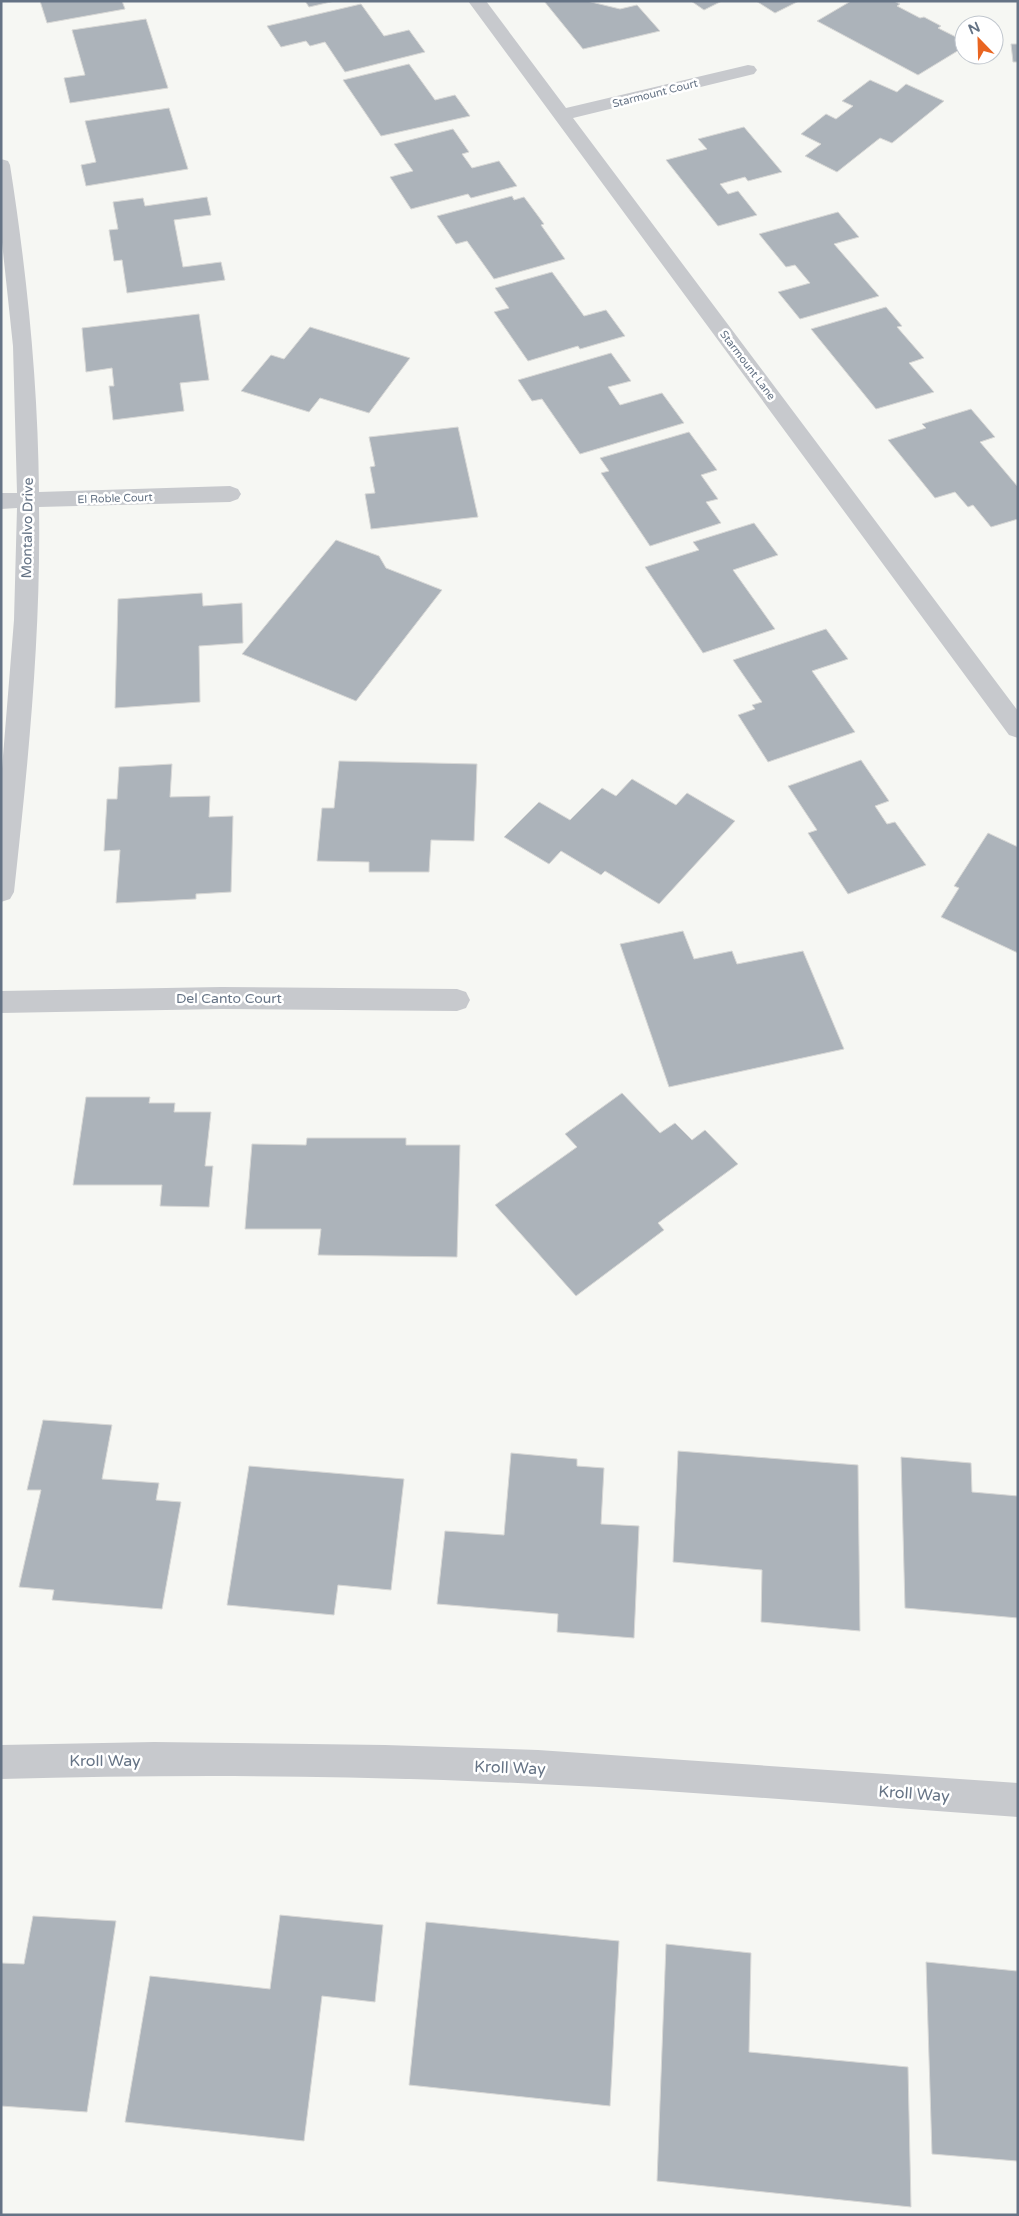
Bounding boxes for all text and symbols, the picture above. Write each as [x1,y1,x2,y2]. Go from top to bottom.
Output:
north arrow [954,15,1004,65]
text: N [966,18,983,39]
street label: Starmount Court [611,77,699,110]
street label: Starmount Lane [717,328,778,403]
street label: Montalvo Drive [18,477,37,579]
street label: El Roble Court [77,491,153,506]
street label: Del Canto Court [176,990,283,1007]
street label: Kroll Way [69,1751,141,1771]
street label: Kroll Way [474,1757,546,1779]
street label: Kroll Way [878,1782,951,1806]

